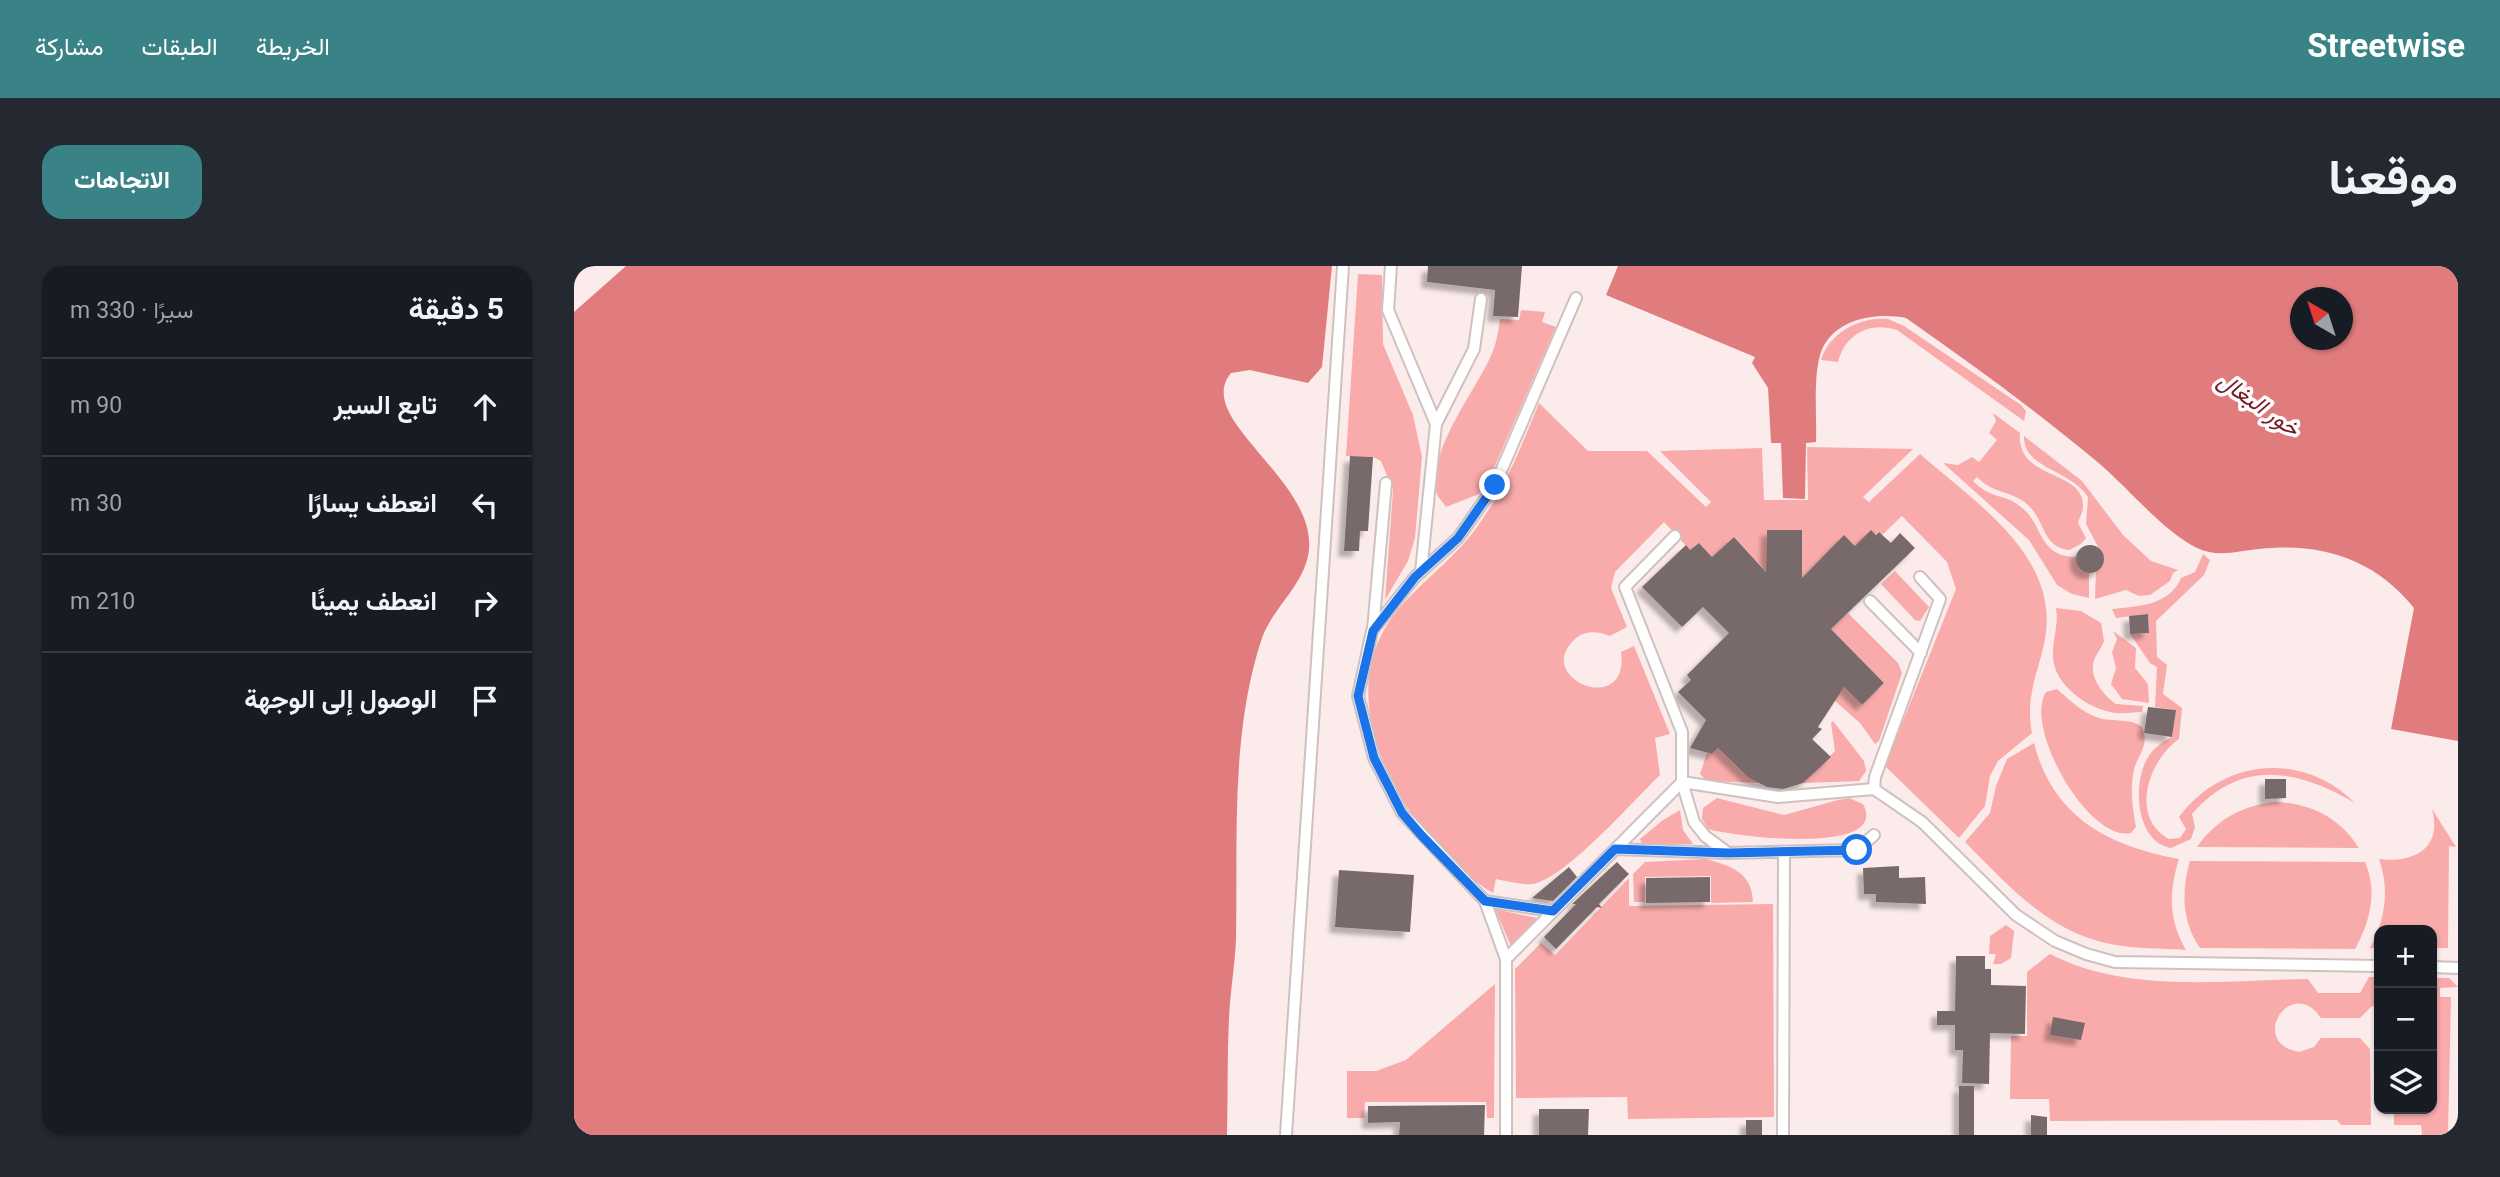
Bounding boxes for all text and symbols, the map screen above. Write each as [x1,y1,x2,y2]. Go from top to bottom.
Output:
text: Streetwise [2307,23,2465,75]
text: مشاركة [35,30,103,68]
text: الطبقات [141,30,218,68]
text: الخريطة [256,30,330,68]
text: موقعنا [2328,144,2458,220]
button: الاتجاهات [42,145,202,219]
north arrow [2290,287,2353,350]
text: 5 دقيقة [408,288,504,335]
text: سيرًا · 330 m [70,294,193,330]
water label: خور البغال [2209,364,2307,448]
text: تابع السير [333,387,437,428]
icon: ahead [466,388,504,426]
text: 90 m [70,389,122,425]
route end [1479,469,1510,500]
text: انعطف يسارًا [307,485,437,526]
icon: left [466,486,504,524]
text: 30 m [70,487,122,523]
text: انعطف يمينًا [311,583,437,624]
icon: right [466,584,504,622]
text: 210 m [70,585,135,621]
text: الوصول إلى الوجهة [244,681,437,722]
icon: arrive [466,682,504,720]
route start [1841,834,1872,865]
map controls [2374,925,2437,1114]
button: + [2374,925,2437,988]
button: − [2374,988,2437,1051]
button: layers [2374,1051,2437,1114]

